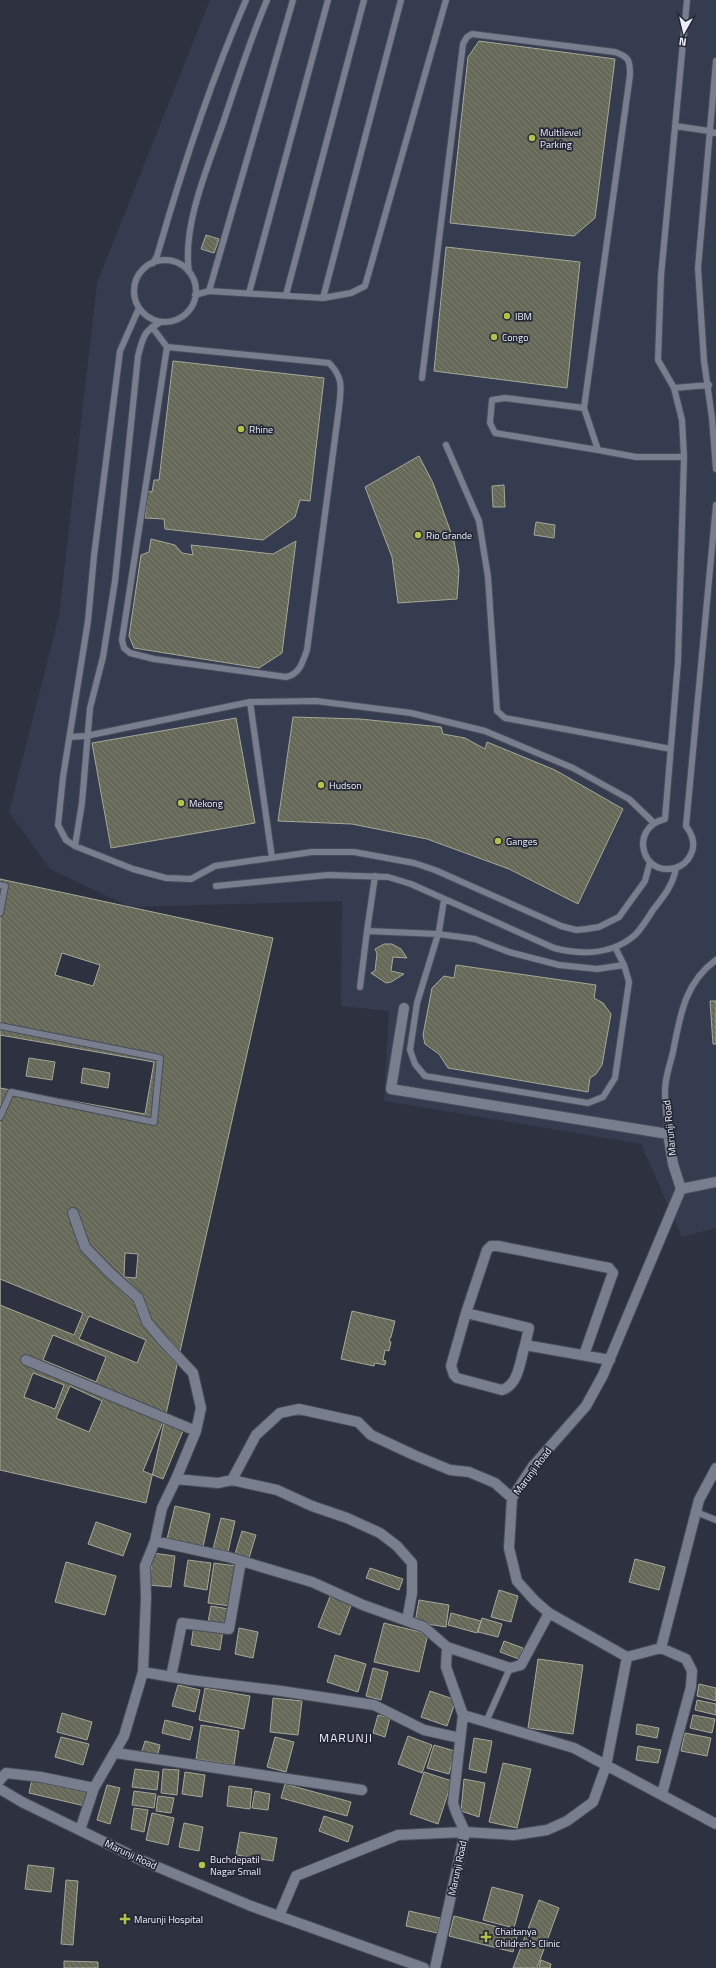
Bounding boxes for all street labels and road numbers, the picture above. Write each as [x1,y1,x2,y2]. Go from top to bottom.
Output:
street label: Marunji Road [659,1099,680,1156]
street label: Marunji Road [510,1445,555,1498]
street label: Marunji Road [102,1836,159,1873]
street label: Marunji Road [444,1839,471,1897]

